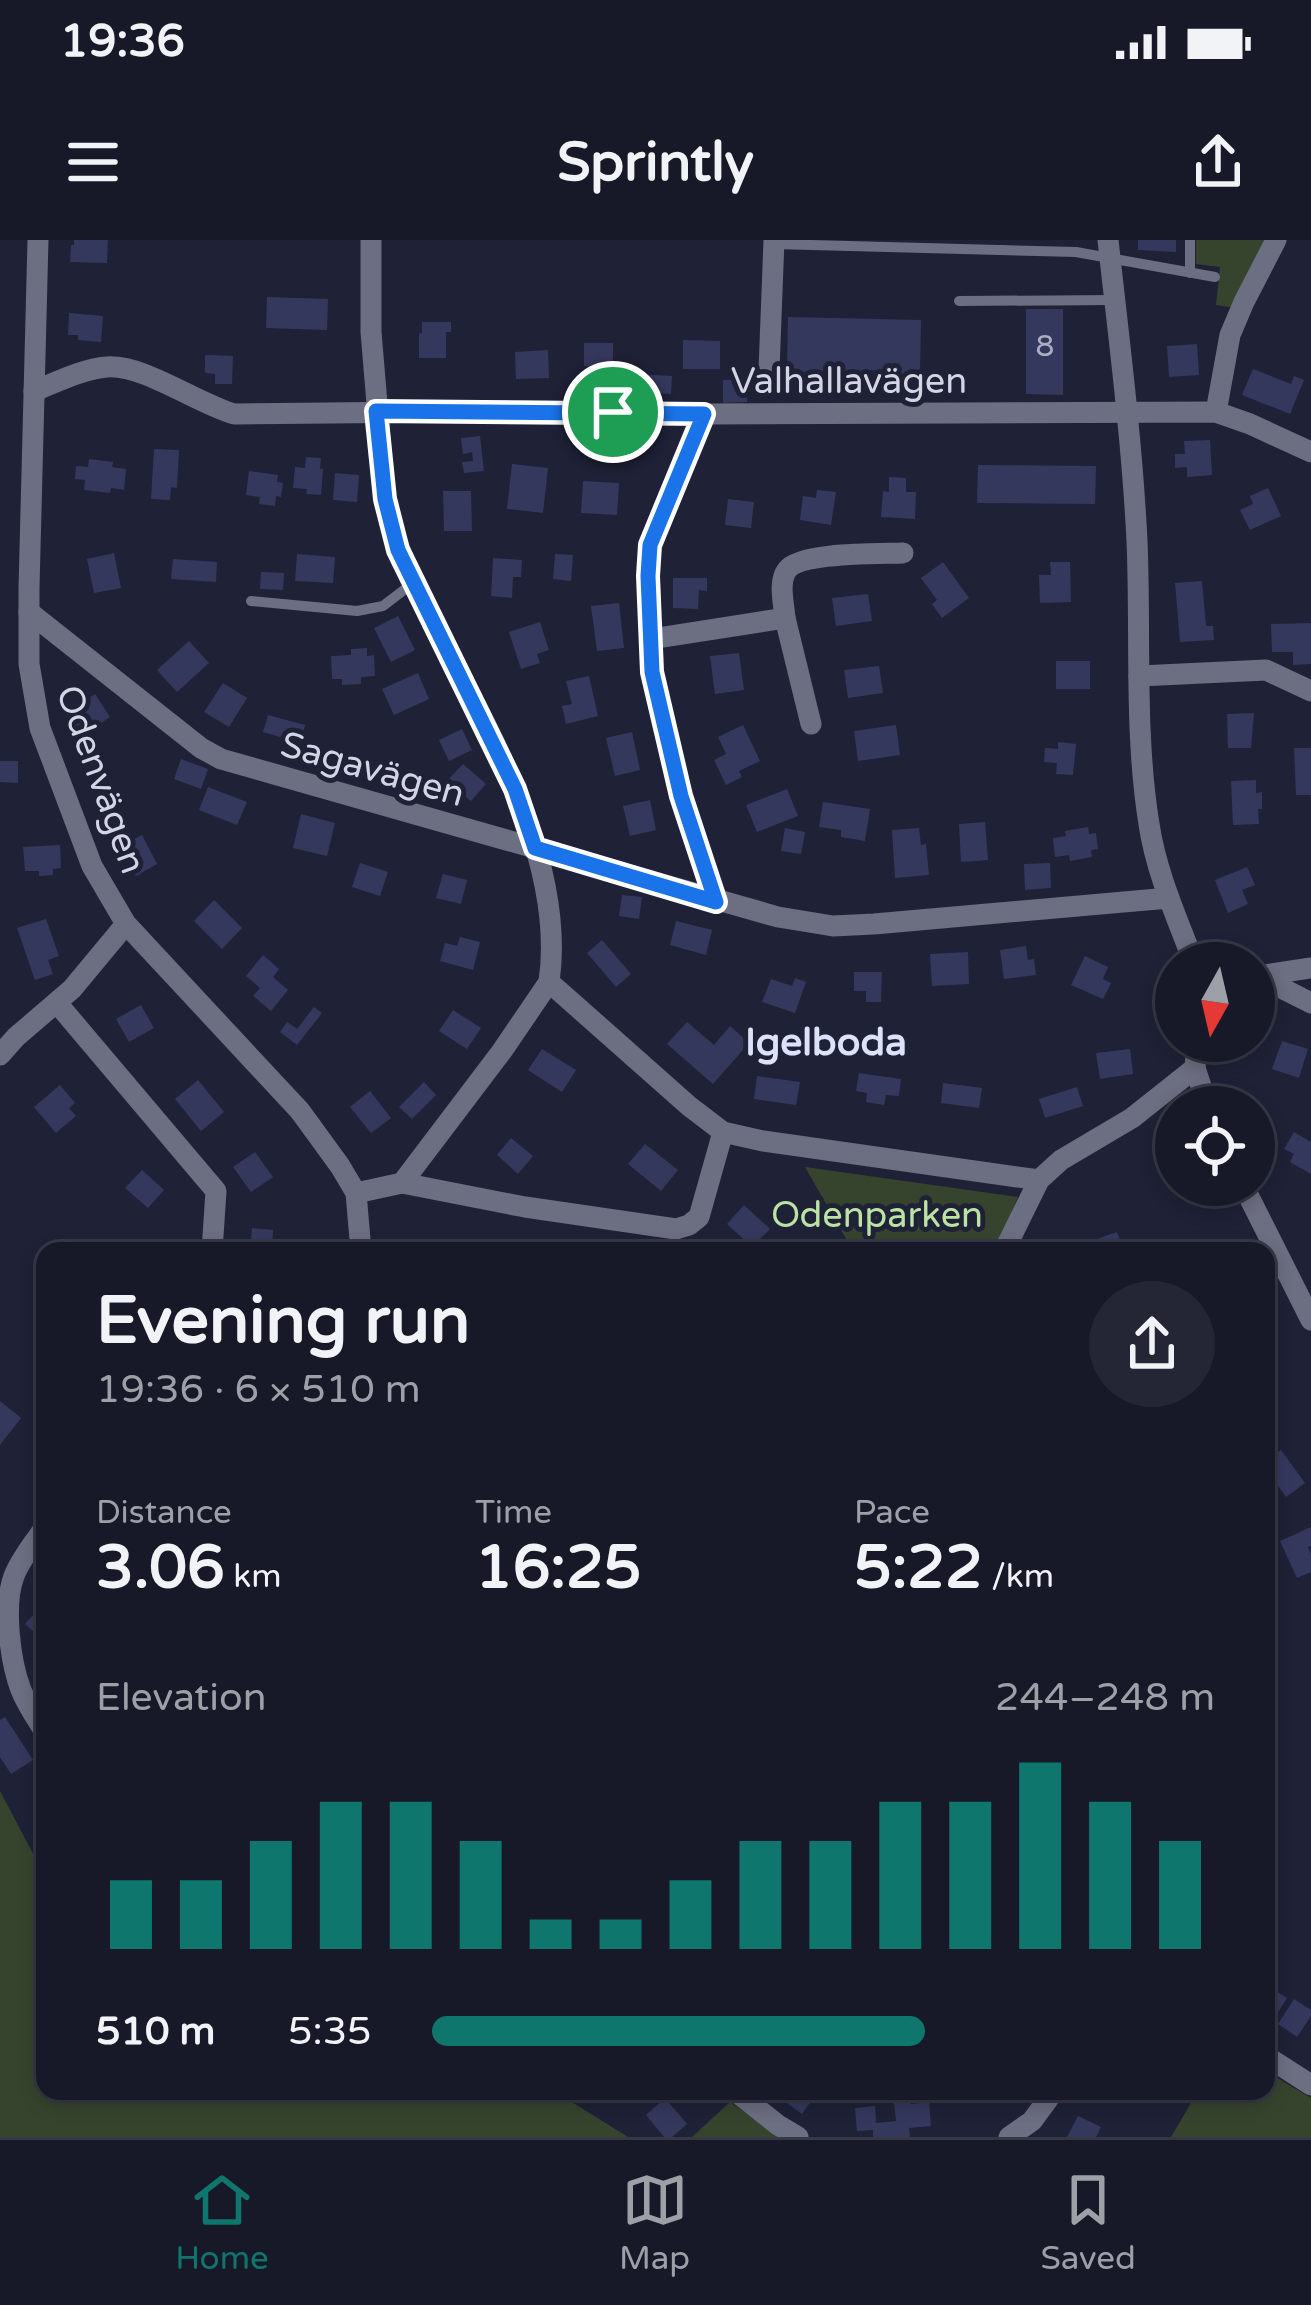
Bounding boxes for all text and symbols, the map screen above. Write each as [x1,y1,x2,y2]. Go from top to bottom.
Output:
text: 19:36 [60,15,185,69]
icon: menu [60,129,126,195]
icon: share [1185,129,1251,195]
text: Sprintly [557,130,754,195]
house number: 8 [1036,328,1054,365]
street label: Valhallavägen [731,360,967,403]
pin [562,361,664,463]
icon: arrive [580,379,646,445]
street label: Odenvägen [47,679,155,880]
street label: Sagavägen [276,723,469,816]
north arrow [1155,942,1275,1062]
map controls [1155,942,1275,1206]
district label: Igelboda [745,1019,907,1066]
button: locate [1155,1086,1275,1206]
park label: Odenparken [771,1194,983,1237]
text: Evening run [96,1281,470,1361]
button: share [1089,1281,1215,1407]
text: 19:36 · 6 × 510 m [96,1366,421,1413]
text: Distance [96,1493,232,1532]
text: Time [475,1493,552,1532]
text: Pace [854,1493,930,1532]
text: 3.06 [96,1532,225,1604]
text: 16:25 [475,1532,641,1604]
text: 5:22 [854,1532,983,1604]
text: km [225,1557,282,1596]
text: /km [983,1557,1054,1596]
text: Elevation [96,1674,266,1721]
text: 244–248 m [995,1674,1215,1721]
text: 510 m [96,2008,215,2055]
text: 5:35 [288,2008,372,2055]
tab: Home [175,2167,269,2278]
tab: Map [619,2167,690,2278]
tab: Saved [1040,2167,1136,2278]

